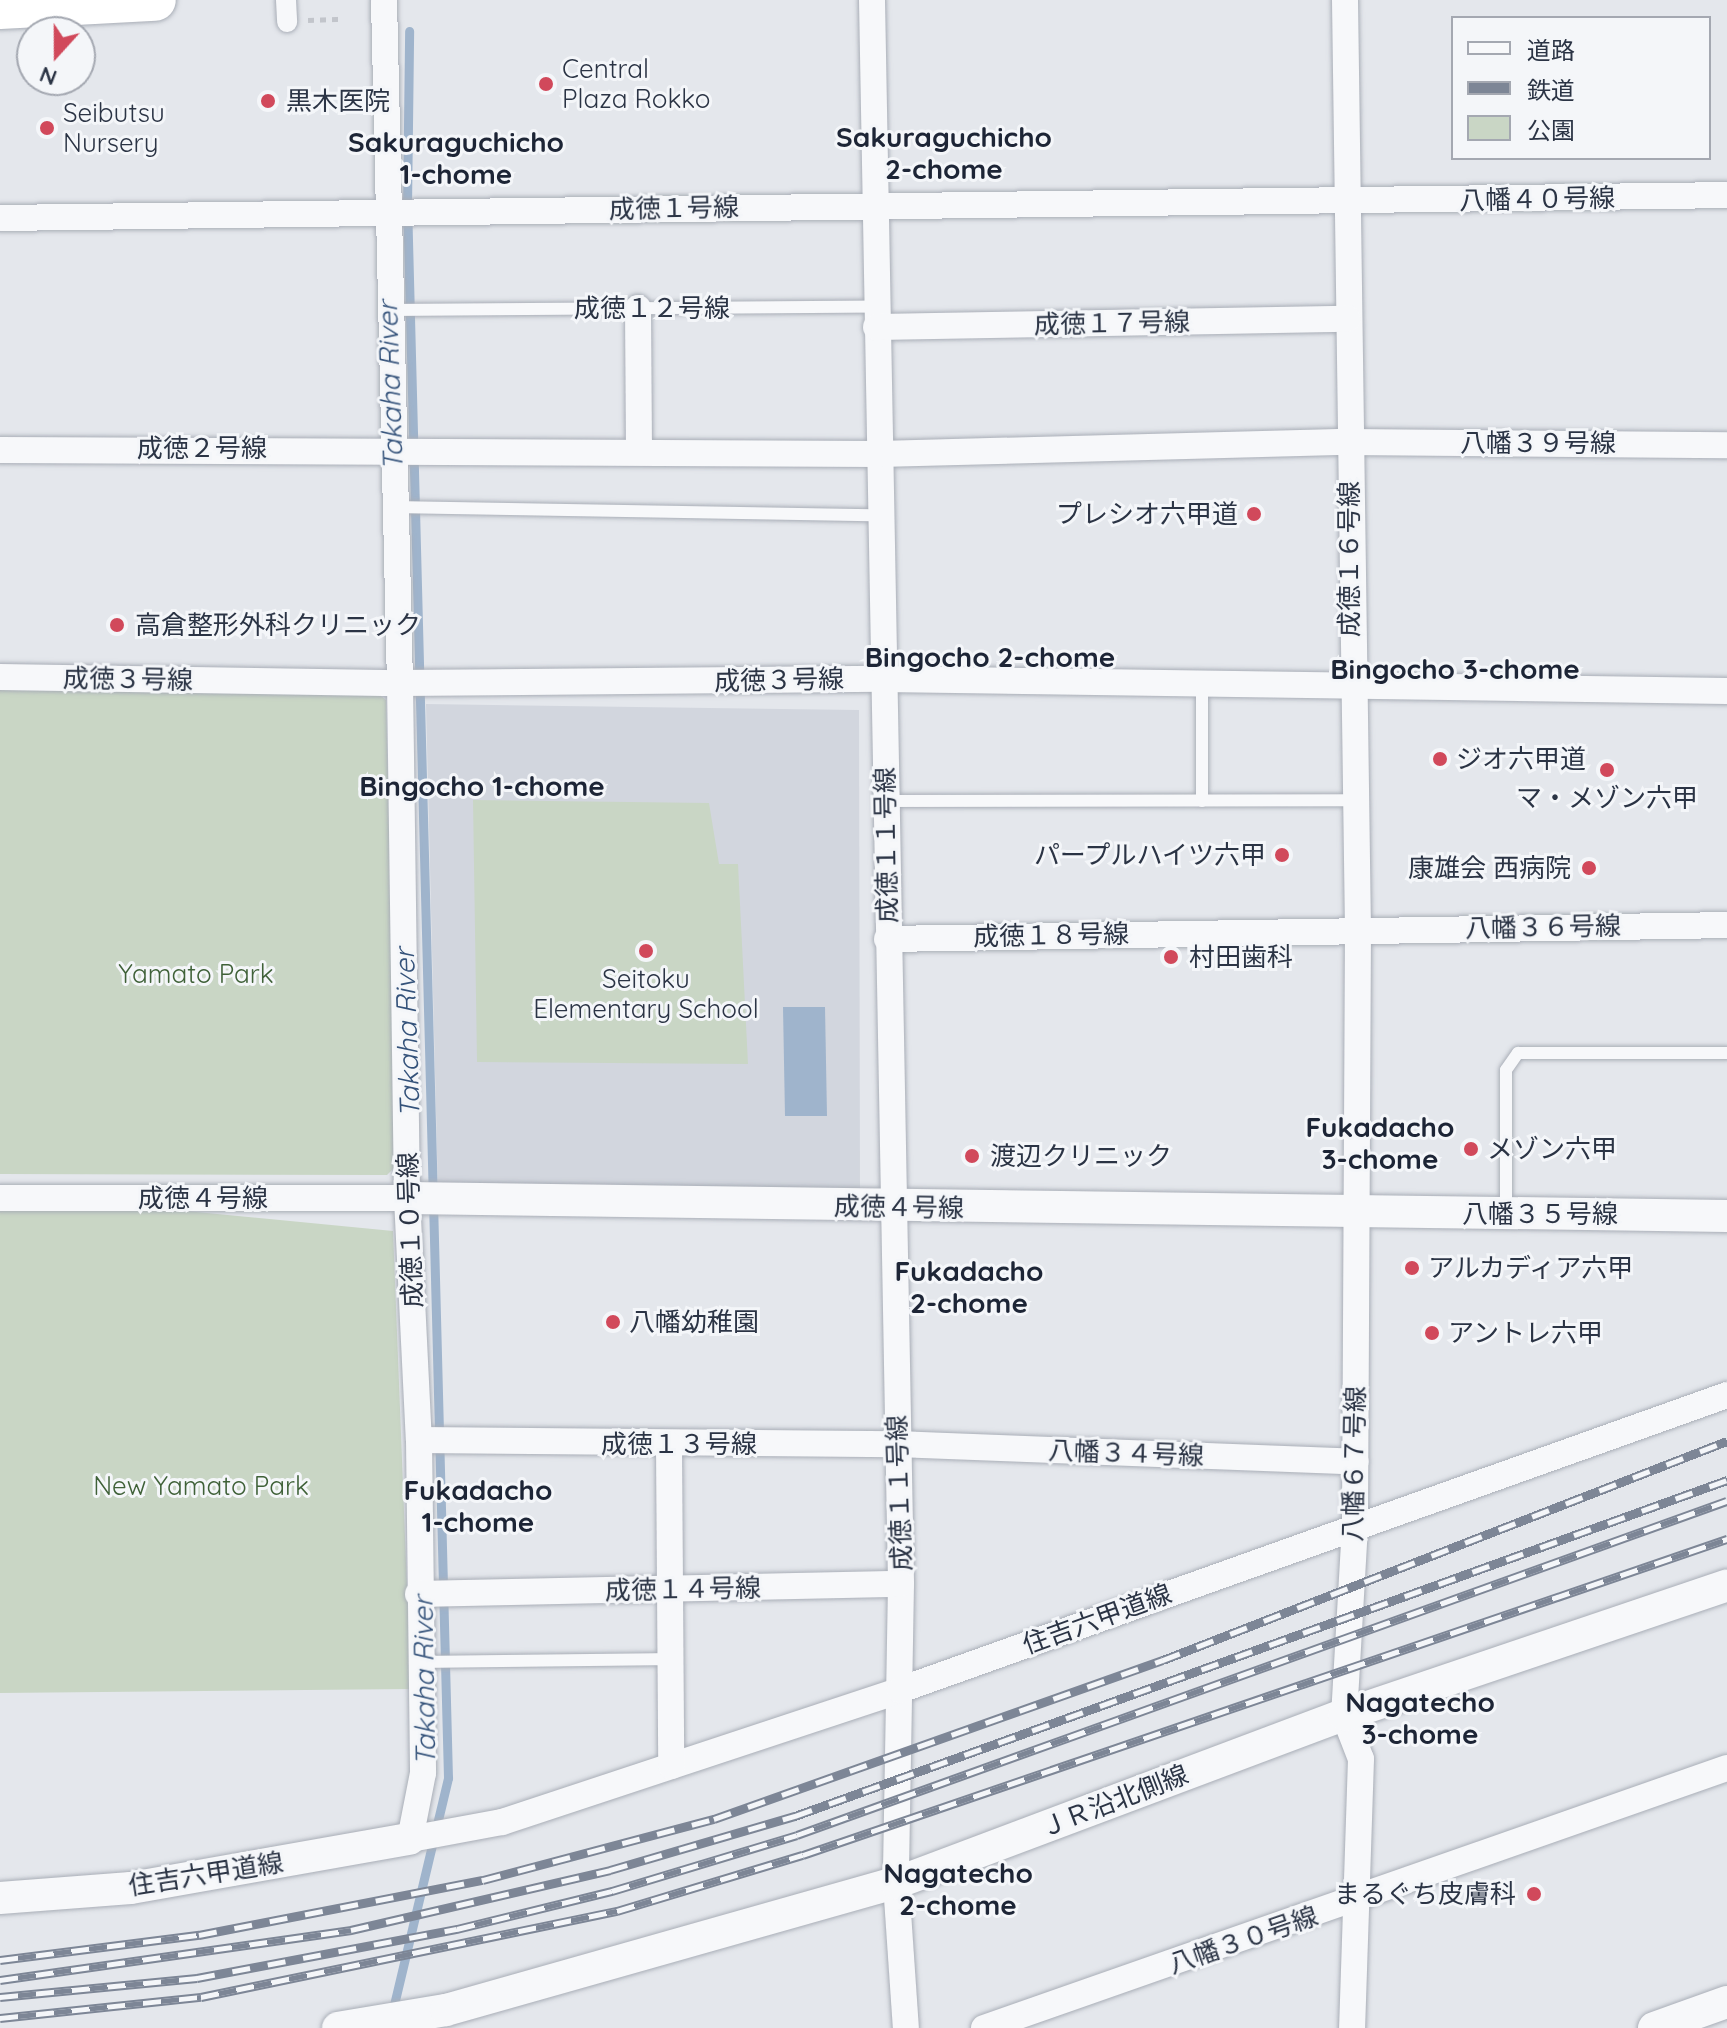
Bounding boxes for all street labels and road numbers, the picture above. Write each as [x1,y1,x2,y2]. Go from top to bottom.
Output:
street label: 八幡４０号線 [1459,182,1615,216]
street label: 成徳１号線 [609,191,739,225]
street label: 成徳１２号線 [574,292,730,324]
street label: 成徳１７号線 [1034,306,1190,340]
street label: 八幡３９号線 [1460,427,1616,459]
street label: 成徳２号線 [137,432,267,464]
street label: 成徳１６号線 [1333,481,1365,637]
street label: 成徳３号線 [63,662,193,696]
street label: 成徳３号線 [714,663,844,697]
street label: 成徳１１号線 [869,767,903,923]
street label: 八幡３６号線 [1465,910,1621,944]
street label: 成徳１８号線 [973,918,1129,952]
street label: 成徳１０号線 [392,1152,428,1308]
street label: 成徳４号線 [138,1182,268,1214]
street label: 成徳４号線 [834,1190,964,1224]
street label: 八幡３５号線 [1462,1198,1618,1230]
street label: 八幡６７号線 [1337,1386,1371,1542]
street label: 成徳１１号線 [881,1415,917,1571]
street label: 成徳１３号線 [601,1428,757,1460]
street label: 八幡３４号線 [1048,1435,1204,1471]
street label: 成徳１４号線 [605,1572,761,1606]
street label: 住吉六甲道線 [1018,1578,1176,1660]
street label: ＪＲ沿北側線 [1036,1758,1192,1844]
street label: 住吉六甲道線 [127,1846,285,1902]
street label: 八幡３０号線 [1164,1900,1322,1980]

